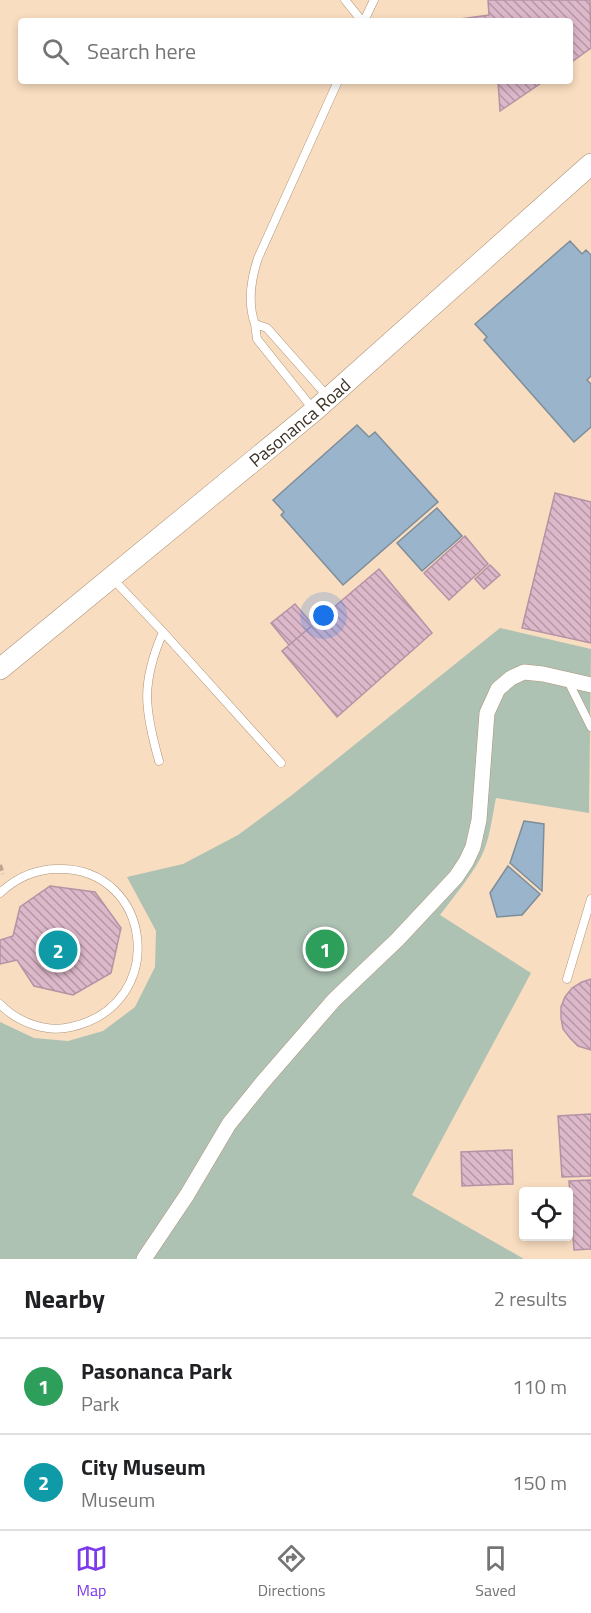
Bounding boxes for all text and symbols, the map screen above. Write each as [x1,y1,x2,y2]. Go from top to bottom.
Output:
search box [18,18,573,84]
text: Search here [87,34,196,68]
icon: search [39,35,72,68]
street label: Pasonanca Road [243,371,356,473]
your location [309,601,338,630]
pin: 1 [306,926,344,972]
pin: 2 [38,928,78,972]
map controls [519,1187,573,1241]
button: locate [519,1187,573,1241]
text: Nearby [24,1279,105,1318]
text: 2 results [494,1283,567,1314]
text: Pasonanca Park [81,1354,232,1388]
text: 1 [38,1371,49,1402]
text: 110 m [512,1371,567,1402]
text: Park [81,1388,119,1419]
text: City Museum [81,1450,206,1484]
text: 2 [38,1467,49,1498]
text: 150 m [512,1467,567,1498]
text: Museum [81,1484,155,1515]
tab: Map [75,1542,108,1602]
tab: Directions [258,1542,326,1602]
tab: Saved [475,1542,516,1602]

